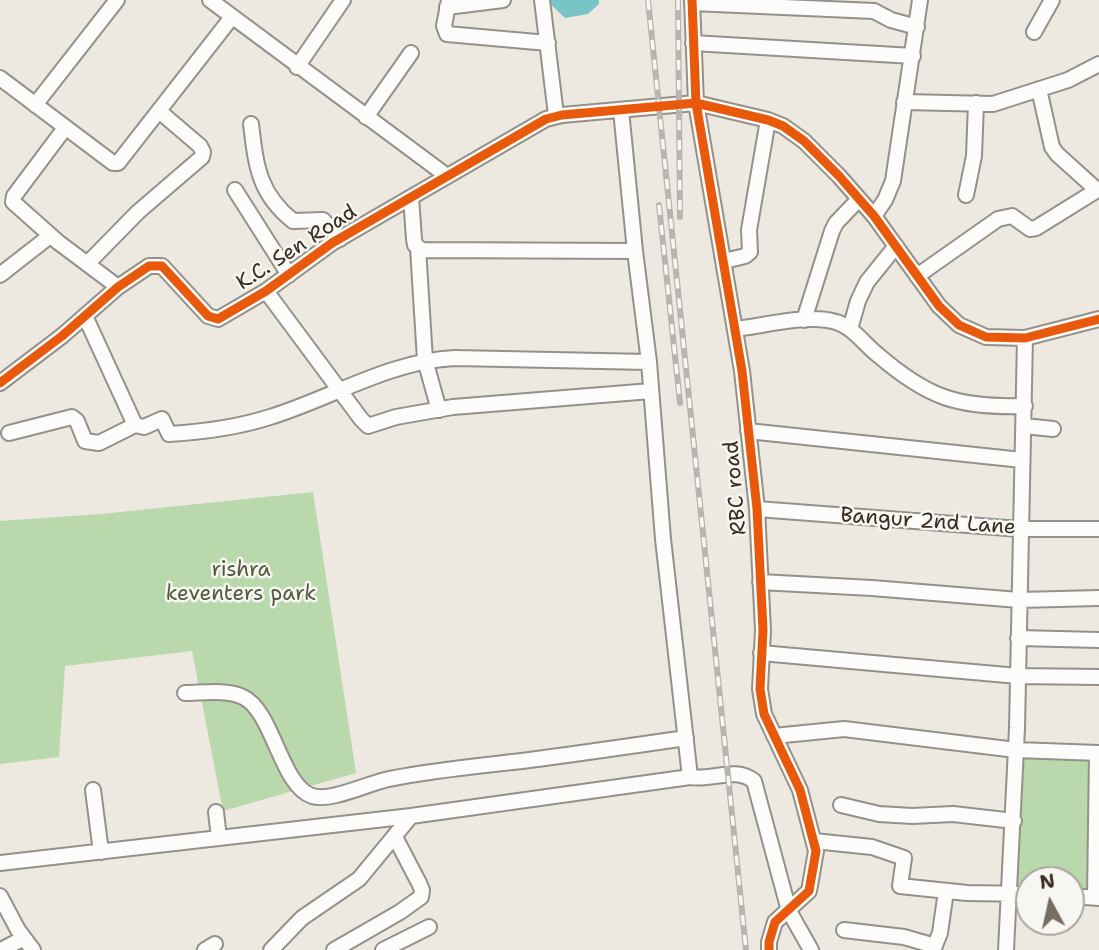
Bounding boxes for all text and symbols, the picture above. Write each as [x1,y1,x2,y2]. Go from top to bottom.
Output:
street label: K.C. Sen Road [232,200,362,296]
street label: RBC road [719,440,753,536]
street label: Bangur 2nd Lane [839,503,1017,541]
park label: rishra keventers park [166,558,316,608]
north arrow [1015,866,1085,936]
text: N [1038,868,1056,895]

